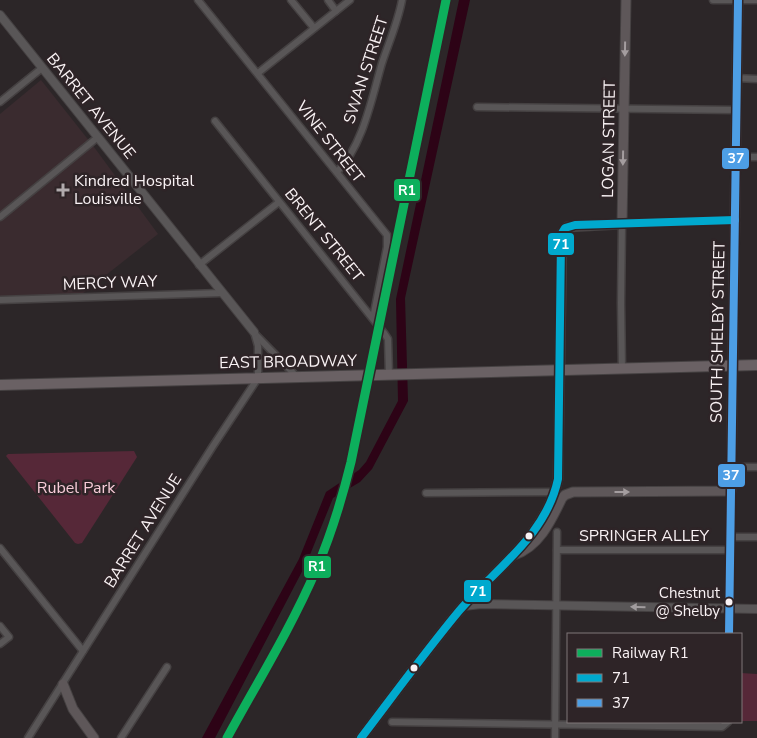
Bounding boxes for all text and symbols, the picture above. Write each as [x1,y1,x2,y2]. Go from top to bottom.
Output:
street label: SWAN STREET [338,13,394,127]
one-way arrow [621,41,629,57]
street label: BARRET AVENUE [41,48,141,164]
street label: LOGAN STREET [597,80,621,198]
street label: VINE STREET [290,96,369,188]
line badge: 37 [721,147,750,170]
text: 37 [728,149,744,168]
one-way arrow [619,150,627,166]
place label: Kindred Hospital Louisville [74,170,195,210]
line badge: R1 [393,178,421,202]
text: R1 [398,181,416,200]
marker: Kindred Hospital Louisville [56,183,70,197]
street label: BRENT STREET [279,184,369,287]
line badge: 71 [547,232,575,256]
text: 71 [553,235,569,254]
street label: SOUTH SHELBY STREET [705,240,731,423]
street label: MERCY WAY [62,270,158,296]
street label: EAST BROADWAY [219,350,357,374]
line badge: 37 [717,463,746,488]
text: 37 [723,466,739,485]
street label: BARRET AVENUE [99,470,187,592]
park label: Rubel Park [37,477,116,499]
one-way arrow [614,488,630,496]
street label: SPRINGER ALLEY [579,525,710,547]
unlabelled marker [524,531,534,541]
line badge: R1 [303,555,332,579]
text: R1 [308,557,326,576]
line badge: 71 [463,579,492,603]
text: 71 [470,582,486,601]
place label: Chestnut @ Shelby [655,583,721,621]
marker: Chestnut @ Shelby [724,597,734,607]
one-way arrow [630,603,646,611]
legend [567,633,742,723]
text: Railway R1 [612,643,689,663]
unlabelled marker [409,663,419,673]
text: 71 [612,668,630,688]
text: 37 [612,693,630,713]

